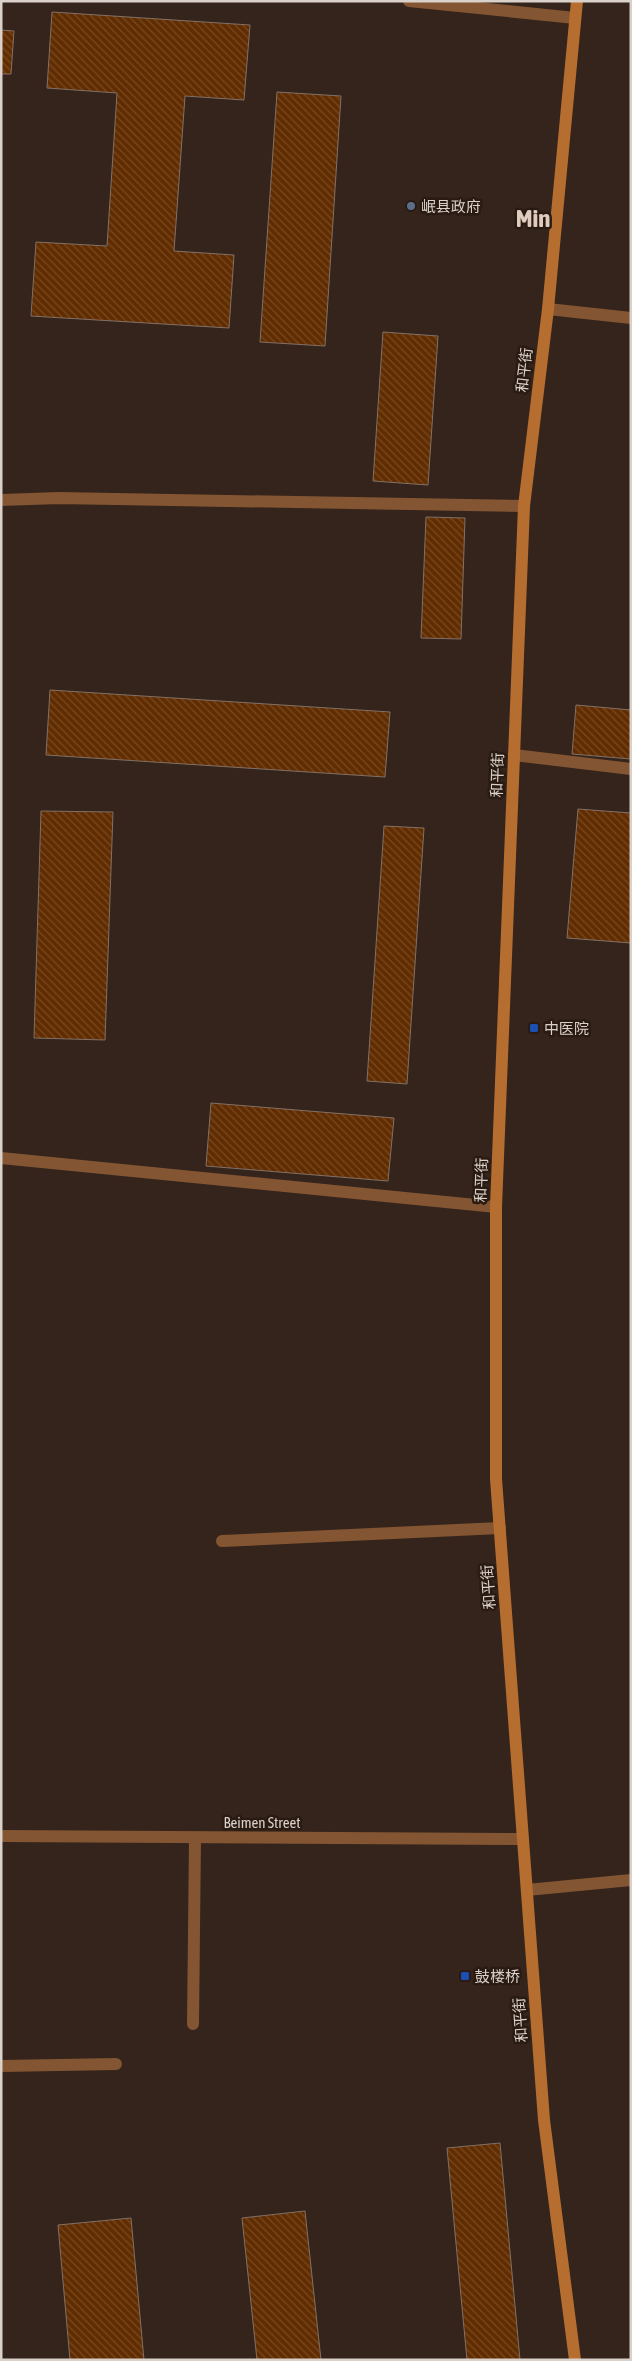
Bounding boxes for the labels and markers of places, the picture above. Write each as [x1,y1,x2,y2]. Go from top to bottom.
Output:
place label: 岷县政府 [421,198,481,215]
marker: 岷县政府 [405,200,417,212]
place label: 中医院 [544,1020,589,1037]
marker: 中医院 [528,1022,540,1034]
place label: 鼓楼桥 [475,1968,520,1985]
marker: 鼓楼桥 [459,1970,471,1982]

